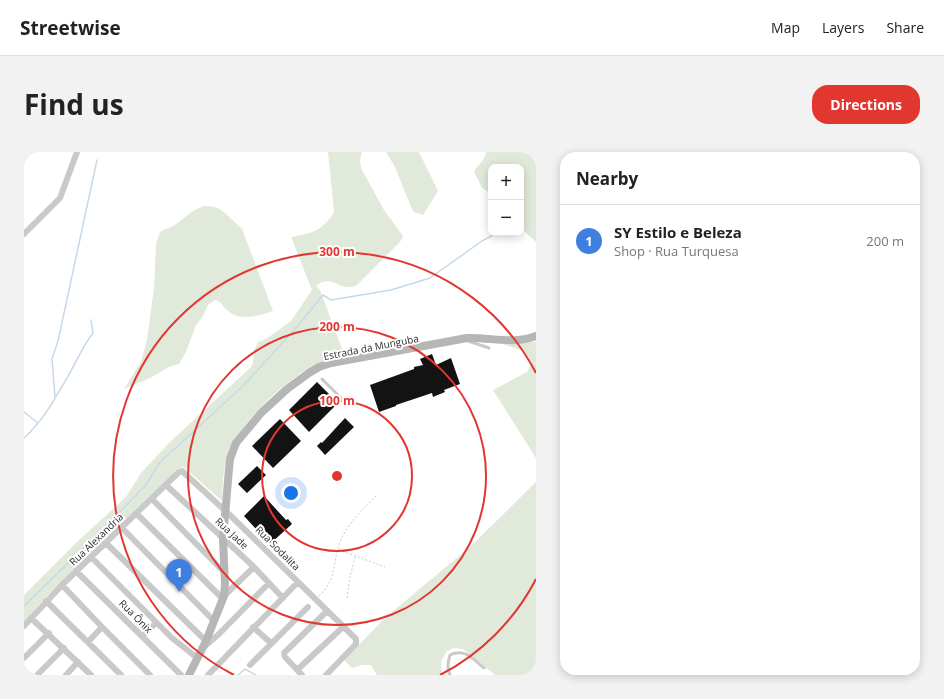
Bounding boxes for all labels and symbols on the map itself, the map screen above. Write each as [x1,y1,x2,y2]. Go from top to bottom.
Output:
text: 300 m [319,243,355,260]
text: 200 m [319,318,355,335]
street label: Estrada da Munguba [322,331,420,363]
text: 100 m [319,392,355,409]
centre of rings [330,469,344,483]
your location [281,483,301,503]
street label: Rua Alexandria [66,510,126,568]
street label: Rua Jade [212,514,252,552]
street label: Rua Sodalita [253,523,303,573]
pin: 1 [166,559,192,592]
street label: Rua Ônix [116,596,156,636]

